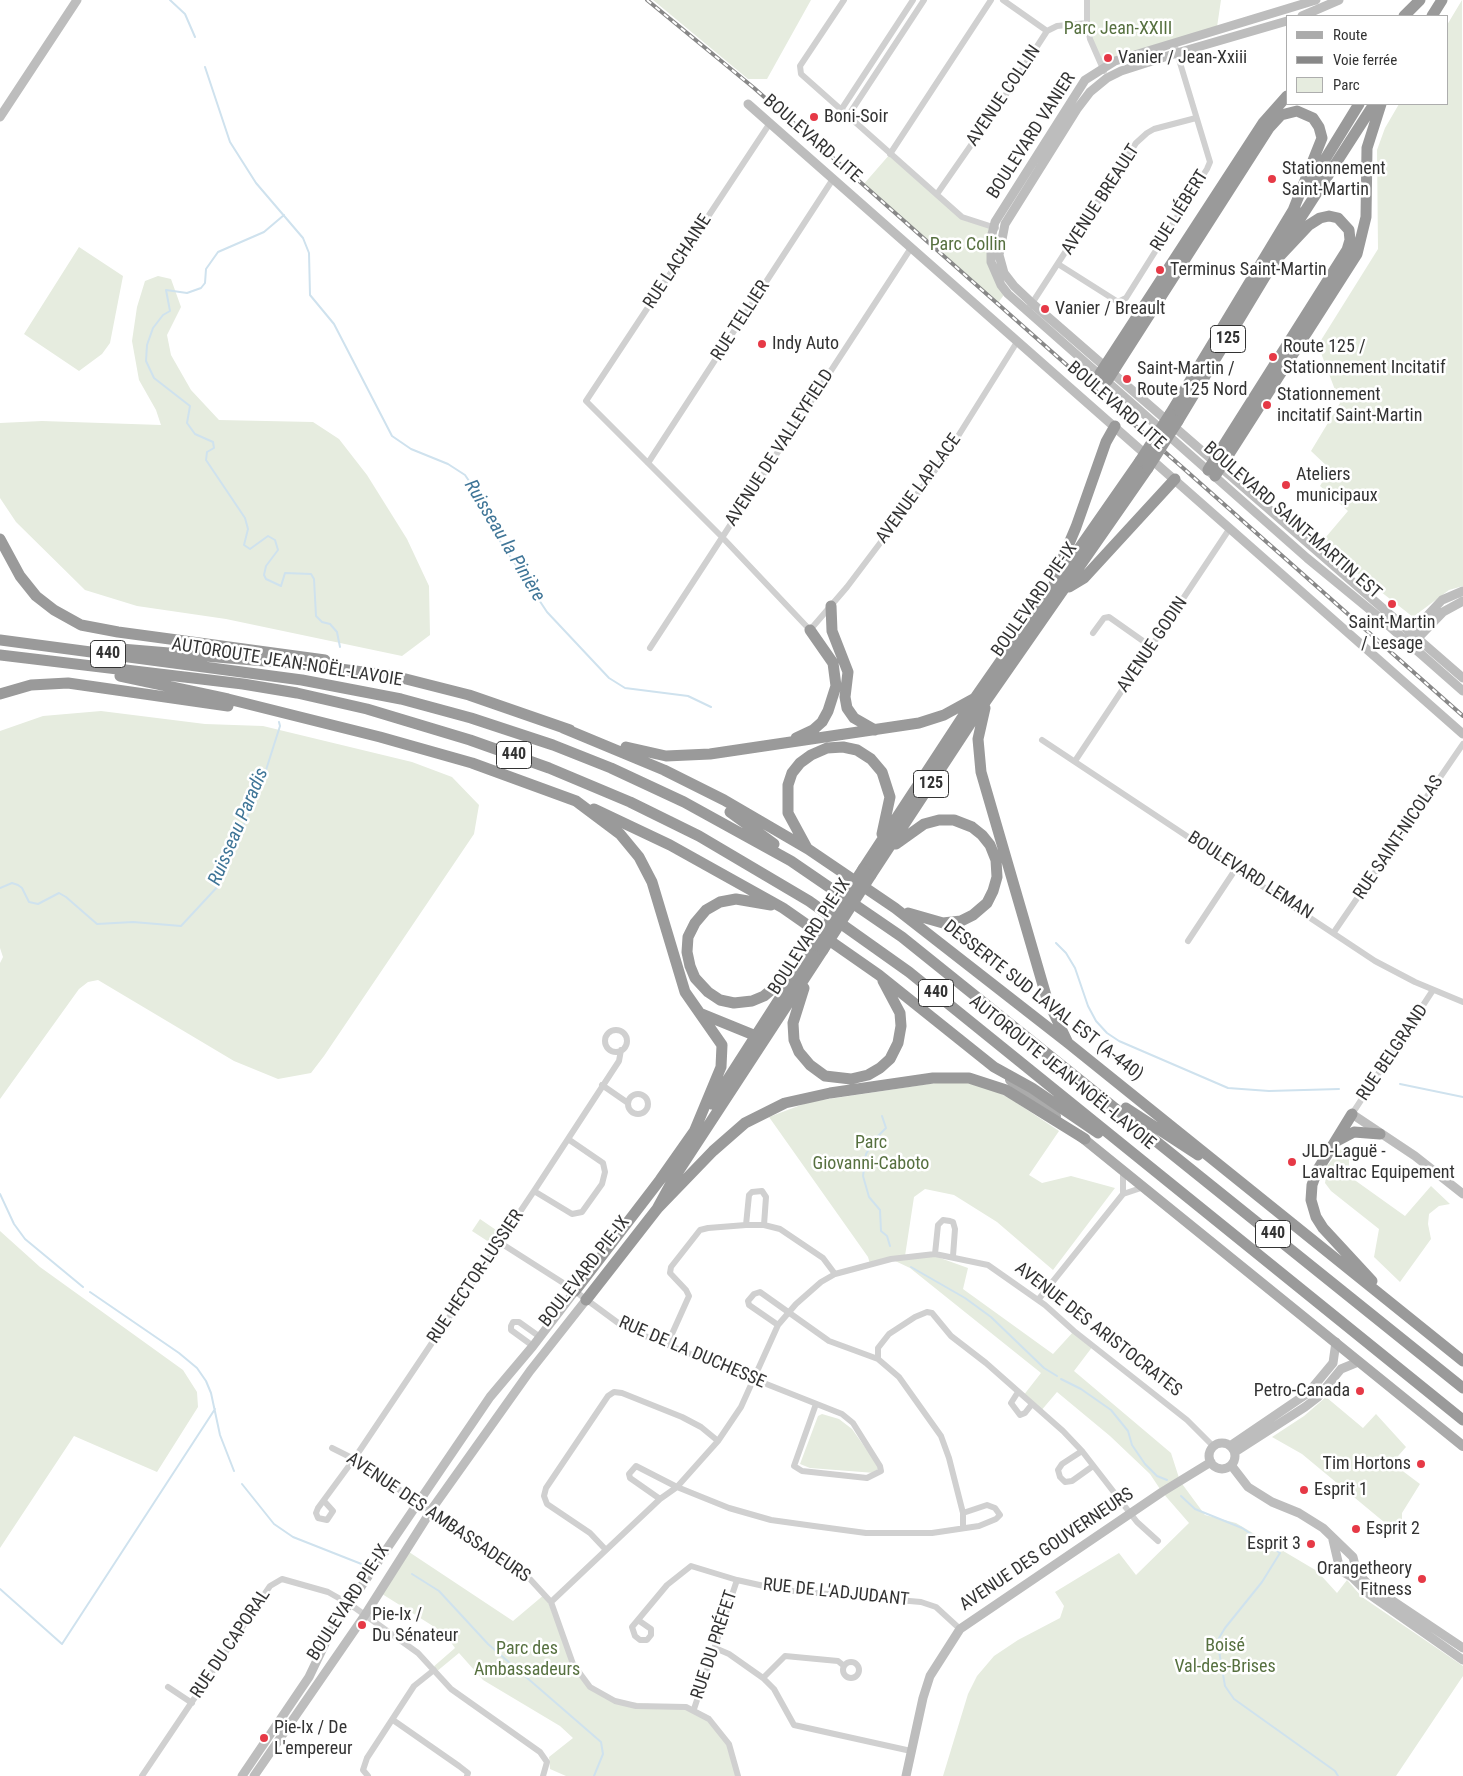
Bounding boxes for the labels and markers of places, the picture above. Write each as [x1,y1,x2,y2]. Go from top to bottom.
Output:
place label: Vanier / Jean-Xxiii [1118,47,1247,69]
marker: Vanier / Jean-Xxiii [1102,52,1114,64]
place label: Boni-Soir [824,106,888,128]
marker: Boni-Soir [808,111,820,123]
place label: Stationnement Saint-Martin [1282,158,1386,200]
marker: Stationnement Saint-Martin [1266,173,1278,185]
place label: Terminus Saint-Martin [1170,259,1327,281]
marker: Terminus Saint-Martin [1154,264,1166,276]
place label: Vanier / Breault [1055,298,1165,320]
marker: Vanier / Breault [1039,303,1051,315]
place label: Indy Auto [772,333,839,355]
place label: Route 125 / Stationnement Incitatif [1283,336,1446,378]
marker: Indy Auto [756,338,768,350]
marker: Route 125 / Stationnement Incitatif [1267,351,1279,363]
place label: Saint-Martin / Route 125 Nord [1137,358,1247,400]
marker: Saint-Martin / Route 125 Nord [1121,373,1133,385]
place label: Stationnement incitatif Saint-Martin [1277,384,1422,426]
marker: Stationnement incitatif Saint-Martin [1261,399,1273,411]
place label: Ateliers municipaux [1296,464,1378,506]
marker: Ateliers municipaux [1280,479,1292,491]
marker: Saint-Martin / Lesage [1386,598,1398,610]
place label: Saint-Martin / Lesage [1349,612,1435,654]
place label: JLD-Laguë - Lavaltrac Equipement [1302,1141,1455,1184]
marker: JLD-Laguë - Lavaltrac Equipement [1286,1156,1298,1168]
place label: Petro-Canada [1254,1380,1350,1402]
marker: Petro-Canada [1354,1385,1366,1397]
place label: Tim Hortons [1323,1453,1411,1475]
marker: Tim Hortons [1415,1458,1427,1470]
place label: Esprit 1 [1314,1479,1368,1501]
marker: Esprit 1 [1298,1484,1310,1496]
place label: Esprit 2 [1366,1518,1420,1540]
marker: Esprit 2 [1350,1523,1362,1535]
place label: Esprit 3 [1247,1533,1301,1555]
marker: Esprit 3 [1305,1538,1317,1550]
place label: Orangetheory Fitness [1317,1558,1412,1600]
marker: Orangetheory Fitness [1416,1573,1428,1585]
place label: Pie-Ix / Du Sénateur [372,1604,458,1646]
marker: Pie-Ix / Du Sénateur [356,1619,368,1631]
place label: Pie-Ix / De L'empereur [274,1717,352,1760]
marker: Pie-Ix / De L'empereur [258,1732,270,1744]

